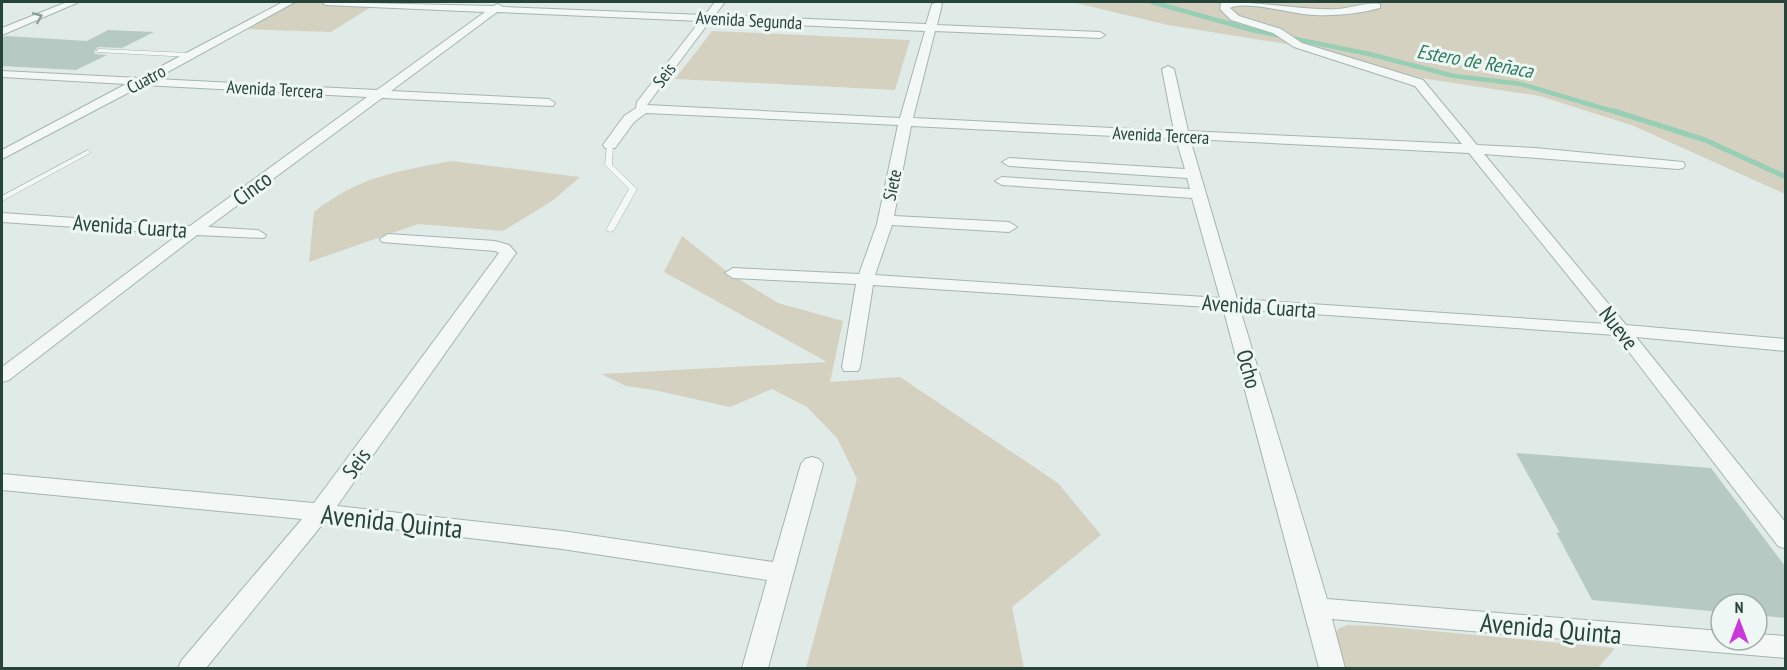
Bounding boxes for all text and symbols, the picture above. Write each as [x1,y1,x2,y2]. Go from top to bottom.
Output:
street label: Avenida Segunda [695,6,803,34]
one-way arrow [32,12,43,24]
water label: Estero de Reñaca [1415,38,1536,84]
street label: Seis [647,58,681,92]
street label: Cuatro [123,59,170,99]
street label: Avenida Tercera [226,75,324,103]
street label: Avenida Tercera [1112,121,1210,149]
street label: Cinco [227,164,277,212]
street label: Siete [877,167,907,203]
street label: Avenida Cuarta [72,208,188,244]
street label: Avenida Cuarta [1201,288,1317,324]
street label: Nueve [1593,301,1645,355]
street label: Ocho [1230,346,1268,392]
street label: Seis [336,442,376,484]
street label: Avenida Quinta [320,497,464,545]
north arrow [1709,592,1769,652]
text: N [1735,597,1743,617]
street label: Avenida Quinta [1479,605,1623,651]

